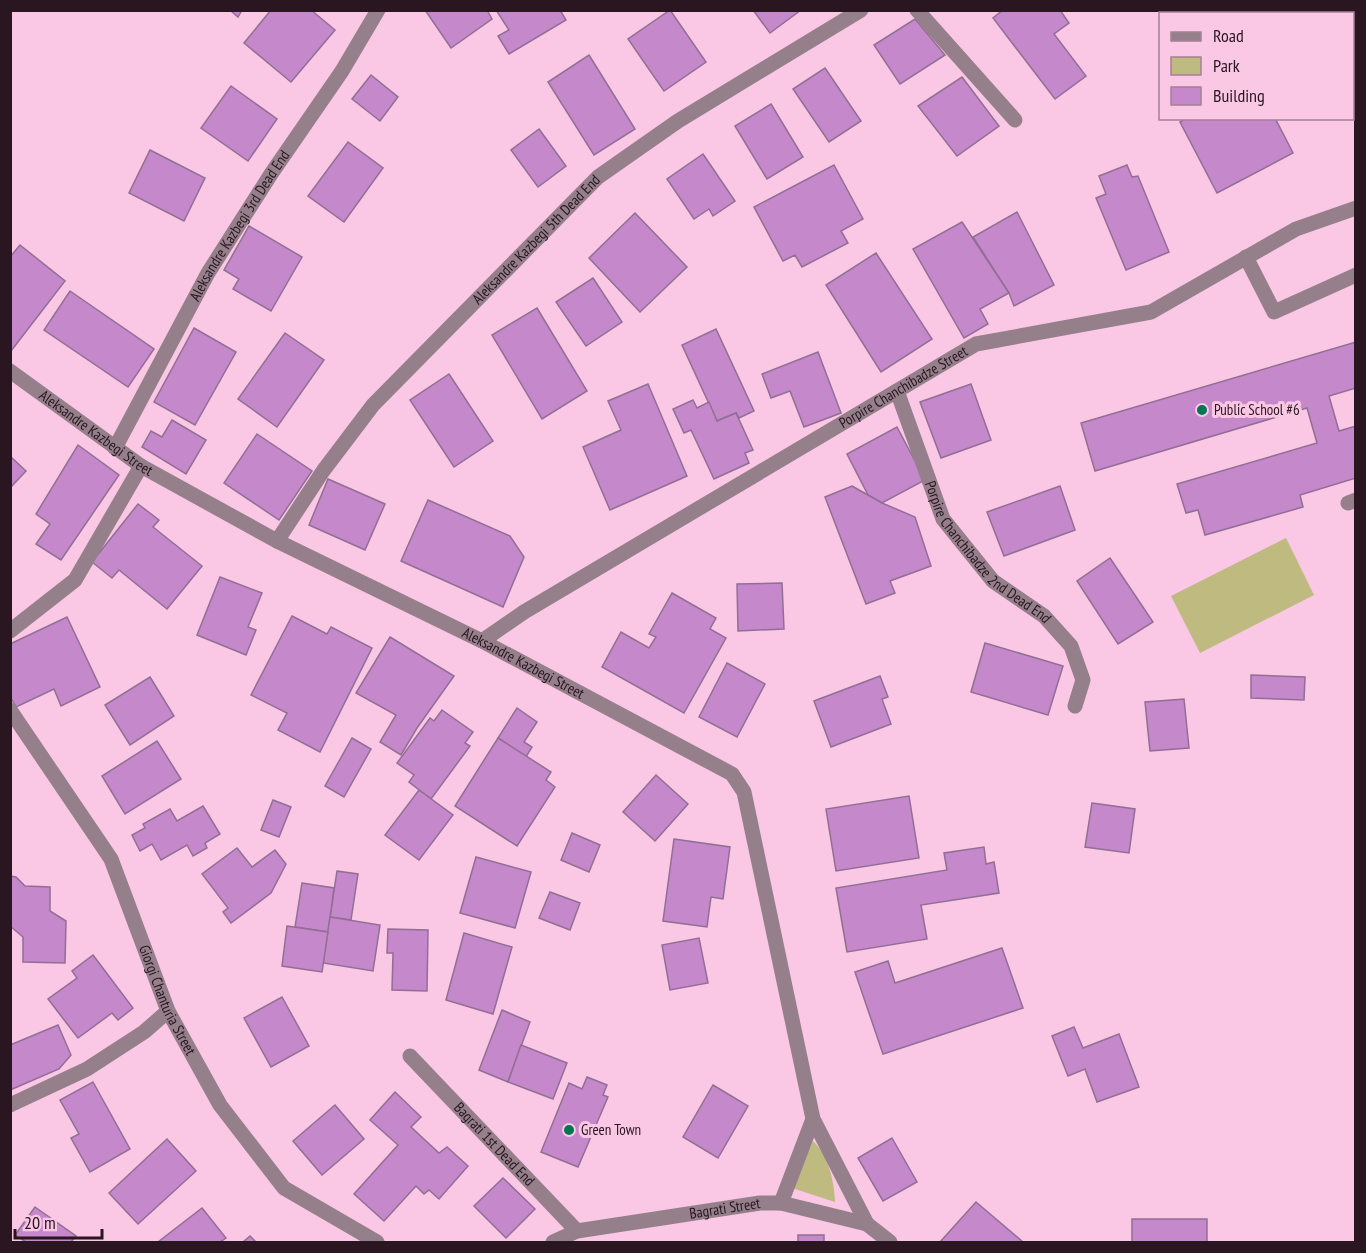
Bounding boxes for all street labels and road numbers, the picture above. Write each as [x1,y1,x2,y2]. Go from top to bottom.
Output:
street label: Aleksandre Kazbegi 3rd Dead End [185,146,294,304]
street label: Aleksandre Kazbegi 5th Dead End [468,170,604,308]
street label: Porpire Chanchibadze Street [835,341,971,432]
street label: Aleksandre Kazbegi Street [36,385,156,480]
street label: Porpire Chanchibadze 2nd Dead End [921,478,1056,627]
street label: Aleksandre Kazbegi Street [459,623,588,703]
street label: Giorgi Chanturia Street [135,942,200,1058]
street label: Bagrati 1st Dead End [450,1098,539,1190]
street label: Bagrati Street [688,1193,762,1223]

